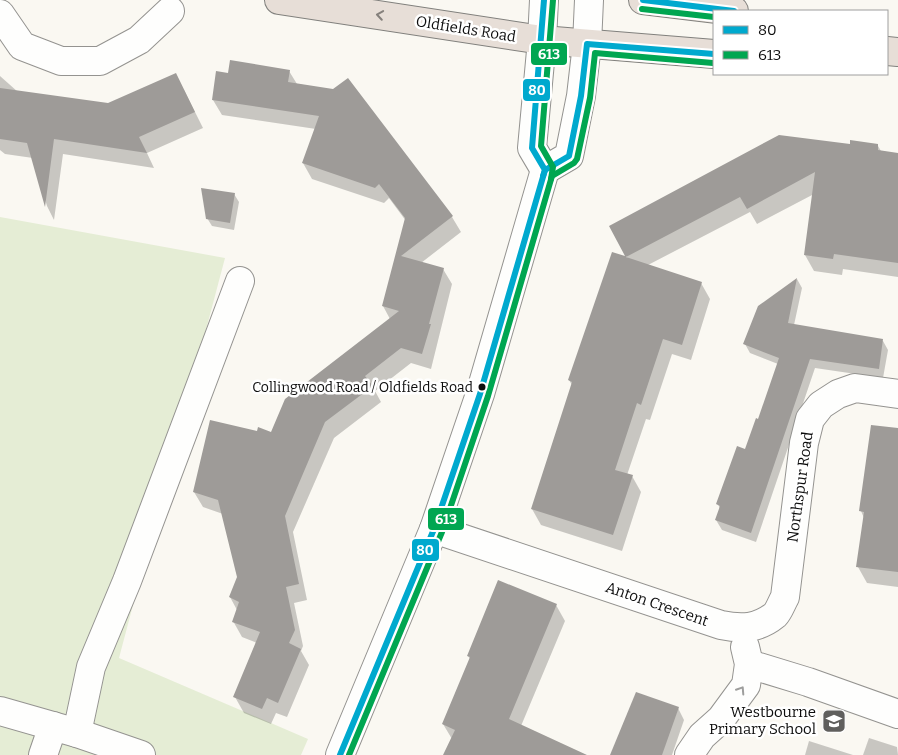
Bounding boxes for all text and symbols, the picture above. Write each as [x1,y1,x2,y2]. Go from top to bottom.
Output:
legend [713,10,888,75]
one-way arrow [376,11,384,21]
street label: Oldfields Road [415,12,517,46]
text: 80 [758,21,777,39]
line badge: 613 [530,42,568,66]
text: 613 [538,46,560,63]
text: 613 [758,46,781,64]
line badge: 80 [522,78,551,102]
text: 80 [528,82,546,99]
place label: Collingwood Road / Oldfields Road [252,379,473,396]
marker: Collingwood Road / Oldfields Road [477,382,487,392]
street label: Northspur Road [783,430,817,544]
line badge: 613 [427,507,465,531]
text: 613 [435,511,457,528]
line badge: 80 [411,538,440,562]
text: 80 [416,542,434,559]
street label: Anton Crescent [603,578,711,630]
one-way arrow [735,686,744,696]
place label: Westbourne Primary School [709,703,816,738]
school or university icon: Westbourne Primary School [821,708,847,734]

